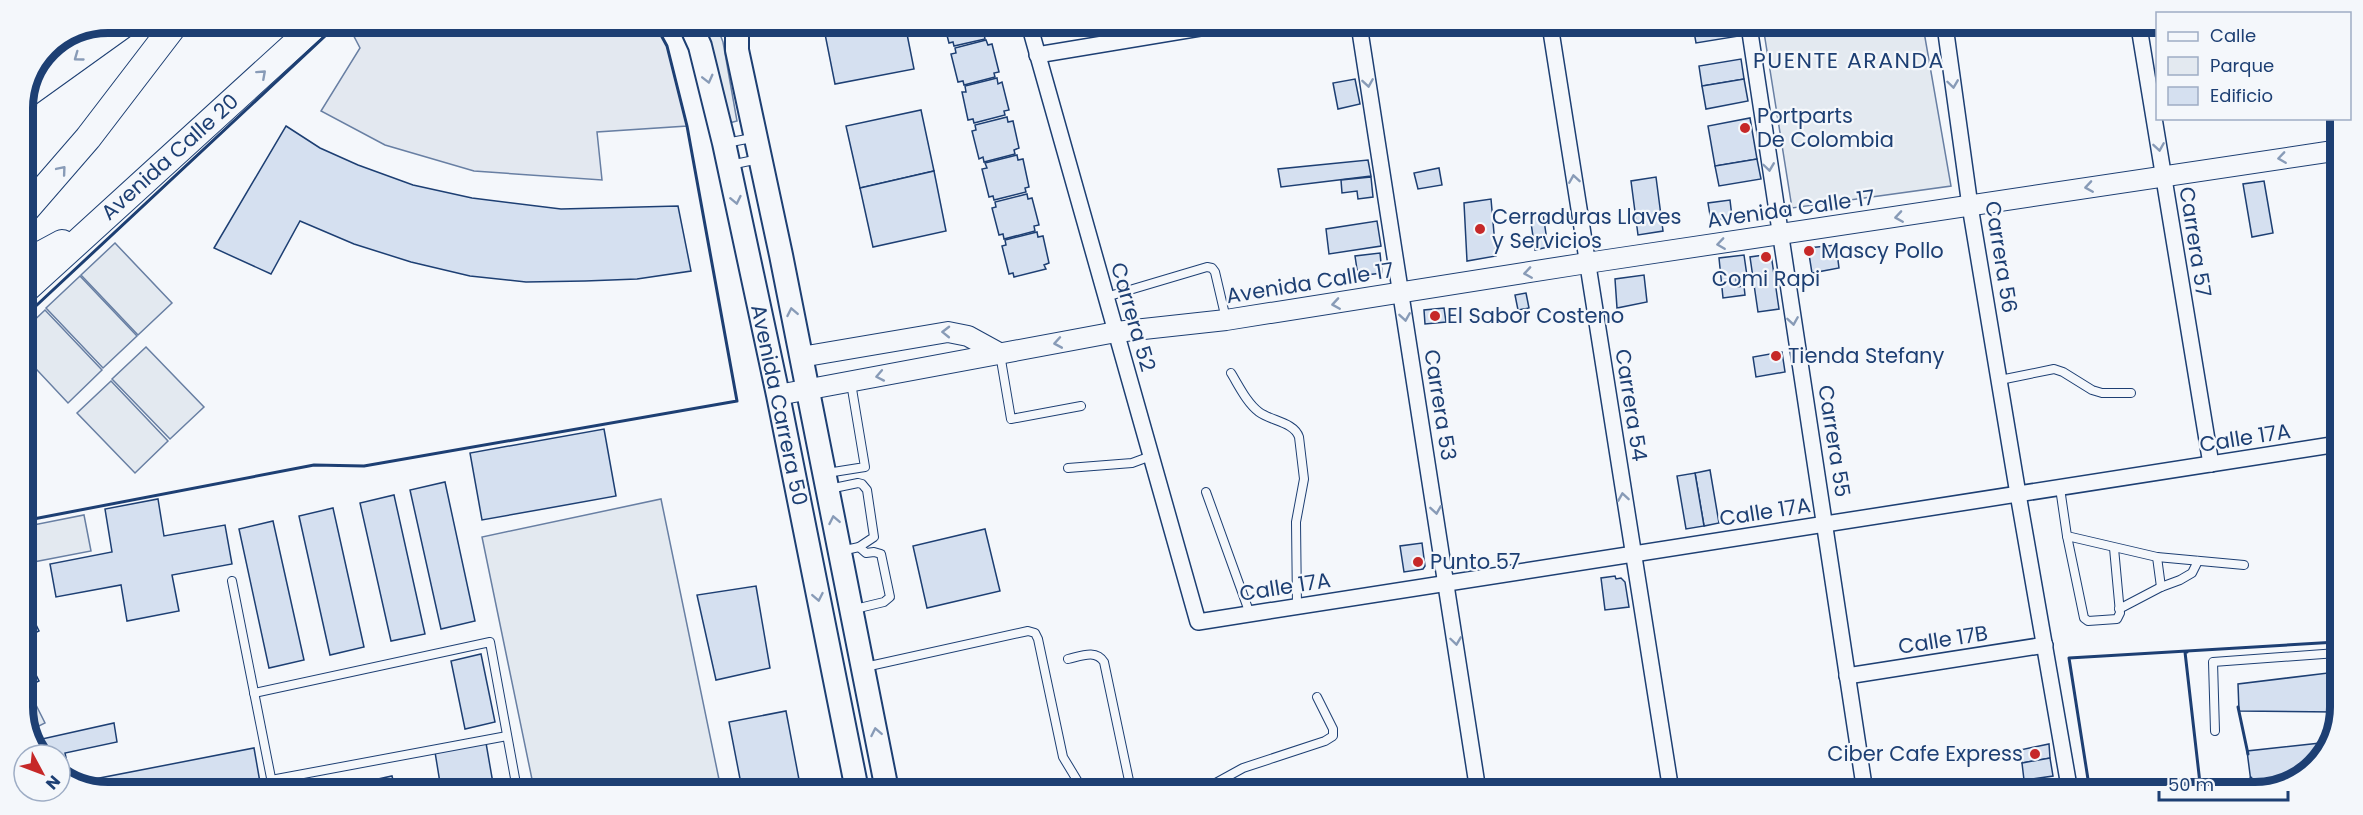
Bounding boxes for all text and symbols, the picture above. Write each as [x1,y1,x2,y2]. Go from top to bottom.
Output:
legend [2156,12,2351,120]
text: Calle [2210,23,2256,48]
district label: PUENTE ARANDA [1753,45,1945,76]
one-way arrow [74,50,85,61]
text: Parque [2210,53,2274,78]
one-way arrow [256,70,266,81]
one-way arrow [701,74,714,84]
one-way arrow [1362,78,1374,87]
one-way arrow [1946,80,1959,89]
text: Edificio [2210,83,2273,108]
street label: Avenida Calle 20 [94,87,245,226]
place label: Portparts De Colombia [1757,101,1894,154]
marker: Portparts De Colombia [1738,121,1752,135]
one-way arrow [2152,142,2164,151]
one-way arrow [2277,152,2287,164]
one-way arrow [1763,162,1775,171]
one-way arrow [54,166,65,177]
one-way arrow [1569,175,1581,184]
one-way arrow [2085,181,2094,193]
street label: Avenida Calle 17 [1705,182,1877,235]
street label: Carrera 57 [2172,185,2219,299]
one-way arrow [729,195,742,205]
street label: Carrera 56 [1978,199,2025,315]
place label: Cerraduras Llaves y Servicios [1492,202,1682,255]
one-way arrow [1894,211,1903,223]
marker: Cerraduras Llaves y Servicios [1473,222,1487,236]
place label: Mascy Pollo [1821,236,1944,265]
one-way arrow [1716,237,1726,249]
marker: Mascy Pollo [1802,244,1816,258]
marker: Comi Rapi [1759,250,1773,264]
street label: Avenida Calle 17 [1224,255,1396,310]
street label: Carrera 52 [1104,259,1163,375]
place label: Comi Rapi [1712,264,1820,293]
one-way arrow [1524,266,1534,279]
one-way arrow [1331,297,1340,309]
place label: El Sabor Costeno [1447,301,1624,330]
street label: Avenida Carrera 50 [744,302,815,508]
one-way arrow [786,307,799,317]
marker: El Sabor Costeno [1428,309,1442,323]
one-way arrow [1399,312,1411,322]
one-way arrow [1786,315,1799,325]
one-way arrow [941,326,950,338]
one-way arrow [1054,336,1064,349]
place label: Tienda Stefany [1788,341,1945,370]
street label: Carrera 53 [1417,347,1464,463]
street label: Carrera 54 [1608,347,1655,463]
marker: Tienda Stefany [1769,349,1783,363]
one-way arrow [875,369,885,382]
street label: Carrera 55 [1811,383,1858,499]
street label: Calle 17A [2197,416,2292,459]
street label: Calle 17A [1717,490,1812,533]
one-way arrow [1618,492,1630,501]
one-way arrow [1429,505,1441,514]
one-way arrow [828,516,841,526]
place label: Punto 57 [1430,547,1520,576]
marker: Punto 57 [1411,555,1425,569]
street label: Calle 17A [1237,565,1332,608]
one-way arrow [811,591,824,601]
street label: Calle 17B [1896,618,1990,661]
one-way arrow [1449,636,1461,646]
one-way arrow [870,728,883,738]
place label: Ciber Cafe Express [1827,739,2023,768]
north arrow [12,743,72,803]
marker: Ciber Cafe Express [2028,747,2042,761]
scale bar [2159,764,2288,802]
text: N [40,770,66,795]
text: 50 m [2168,772,2214,797]

